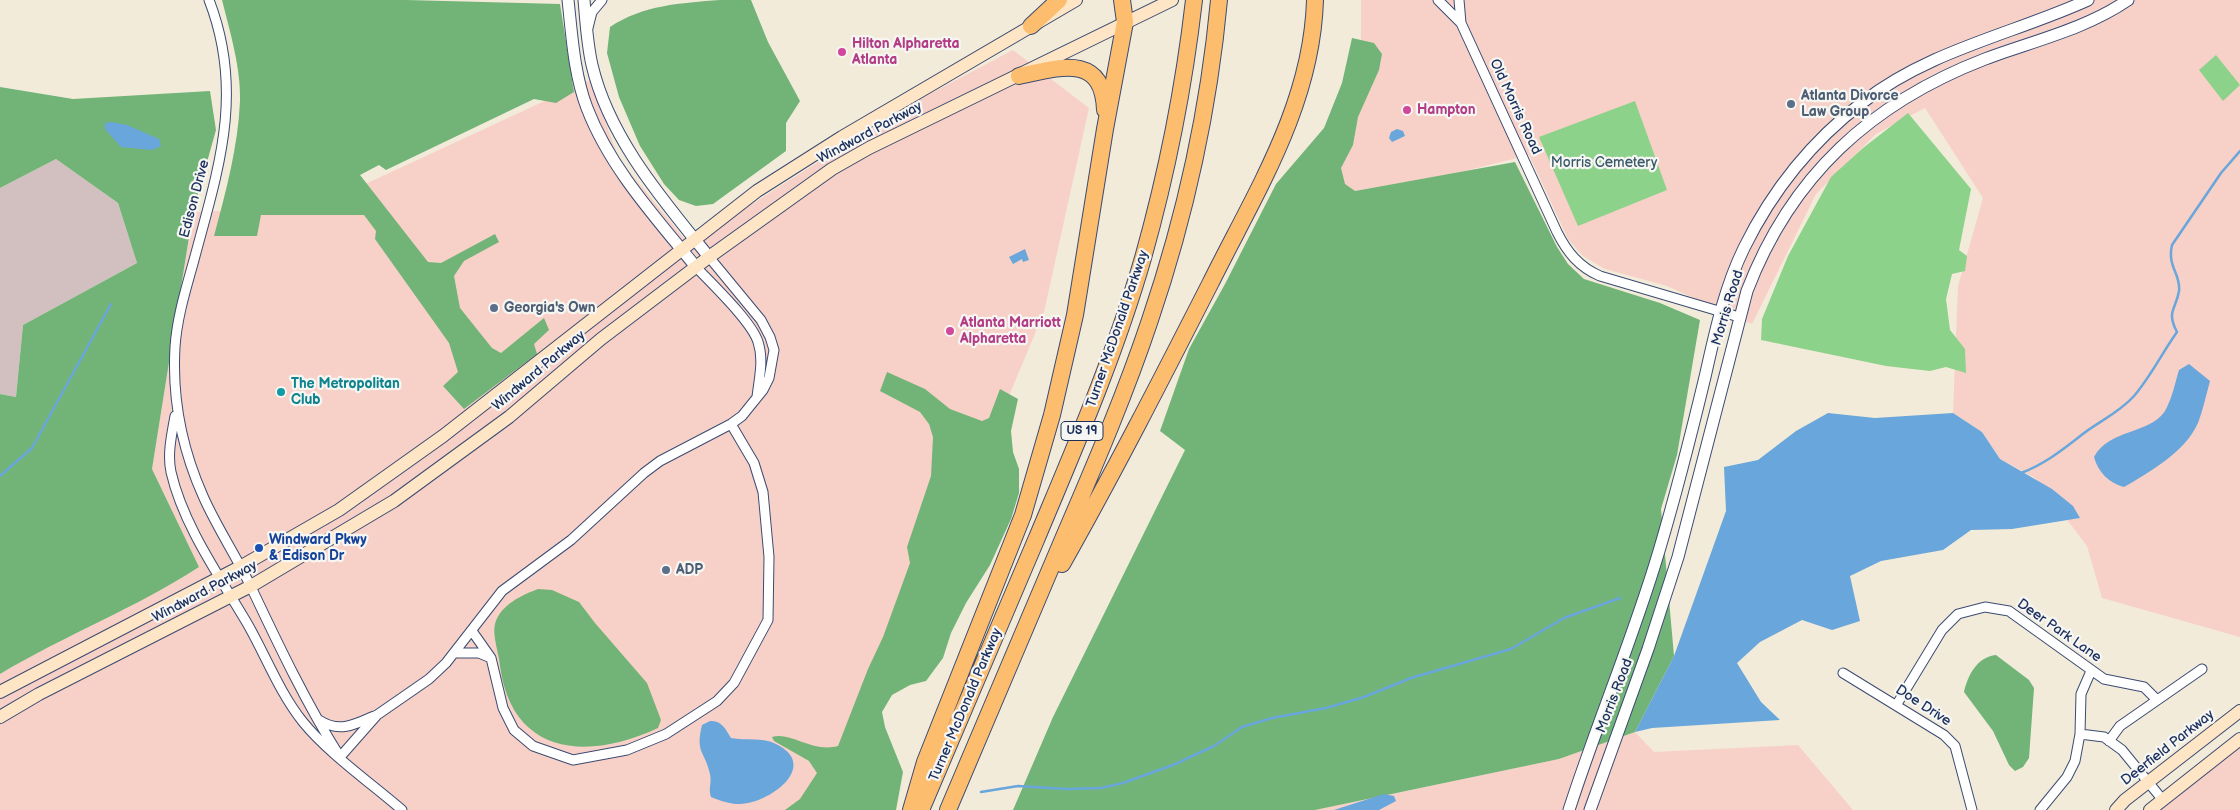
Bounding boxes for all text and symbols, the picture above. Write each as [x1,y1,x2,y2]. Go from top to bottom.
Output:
place label: Hilton Alpharetta Atlanta [852,36,960,68]
marker: Hilton Alpharetta Atlanta [836,46,848,58]
street label: Old Morris Road [1486,57,1544,157]
place label: Atlanta Divorce Law Group [1801,88,1898,120]
street label: Windward Parkway [815,98,925,168]
marker: Atlanta Divorce Law Group [1785,98,1797,110]
place label: Hampton [1417,102,1476,118]
marker: Hampton [1401,104,1413,116]
park label: Morris Cemetery [1551,155,1657,171]
street label: Edison Drive [177,158,213,240]
street label: Turner McDonald Parkway [1083,248,1153,410]
street label: Morris Road [1709,268,1747,348]
place label: Georgia's Own [504,300,595,316]
marker: Georgia's Own [488,302,500,314]
place label: Atlanta Marriott Alpharetta [960,315,1061,348]
marker: Atlanta Marriott Alpharetta [944,325,956,337]
street label: Windward Parkway [489,327,589,415]
place label: The Metropolitan Club [291,376,400,408]
marker: The Metropolitan Club [275,386,287,398]
road number: US 19 [1061,422,1103,441]
place label: Windward Pkwy & Edison Dr [269,532,367,564]
marker: Windward Pkwy & Edison Dr [253,542,265,554]
street label: Windward Parkway [150,557,260,627]
place label: ADP [676,562,703,578]
marker: ADP [660,564,672,576]
street label: Deer Park Lane [2014,596,2104,666]
street label: Turner McDonald Parkway [926,626,1006,784]
street label: Morris Road [1593,657,1637,735]
street label: Doe Drive [1892,682,1954,730]
street label: Deerfield Parkway [2118,707,2218,789]

